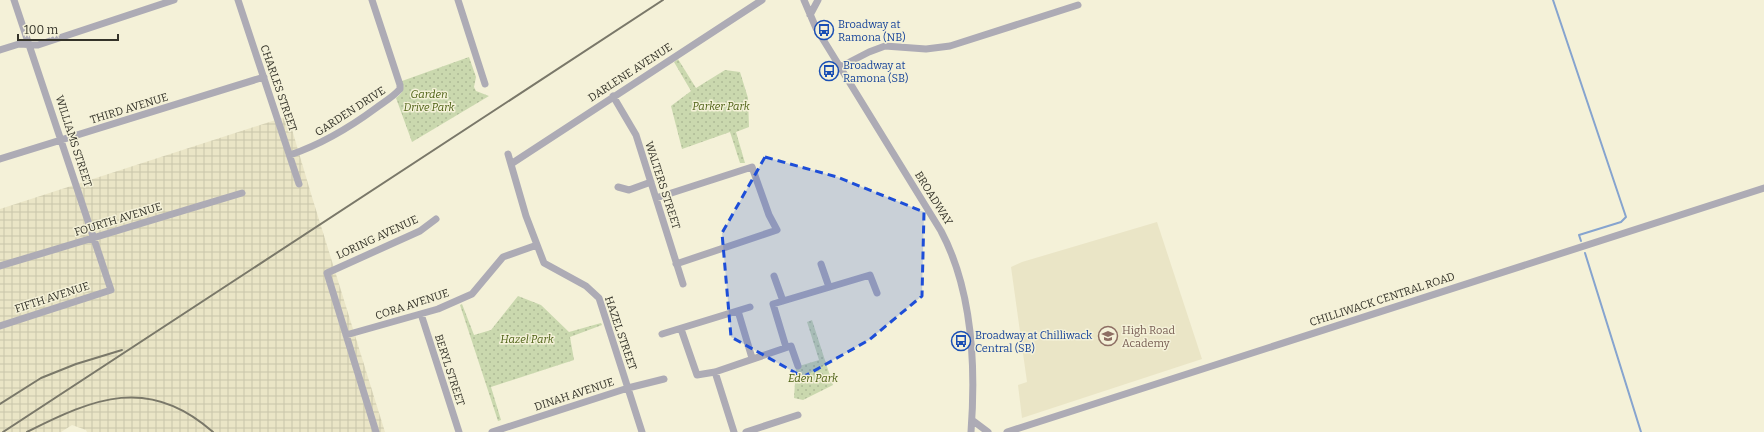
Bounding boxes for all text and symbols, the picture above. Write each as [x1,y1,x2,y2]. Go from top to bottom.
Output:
scale bar [18,16,118,42]
place label: Broadway at Ramona (NB) [838,18,906,44]
bus stop icon: Broadway at Ramona (NB) [813,19,835,41]
text: 100 m [24,23,59,37]
street label: DARLENE AVENUE [586,40,675,104]
street label: CHARLES STREET [258,43,300,134]
place label: Broadway at Ramona (SB) [843,59,908,85]
bus stop icon: Broadway at Ramona (SB) [818,60,840,82]
street label: GARDEN DRIVE [313,84,388,139]
park label: Garden Drive Park [403,88,456,114]
street label: THIRD AVENUE [89,90,170,126]
street label: WILLIAMS STREET [53,94,95,189]
park label: Parker Park [692,100,751,113]
street label: WALTERS STREET [642,140,683,231]
street label: BROADWAY [912,169,956,228]
street label: FOURTH AVENUE [73,200,164,239]
street label: LORING AVENUE [334,213,420,262]
street label: CHILLIWACK CENTRAL ROAD [1308,270,1457,329]
street label: FIFTH AVENUE [13,279,91,316]
street label: CORA AVENUE [374,286,451,323]
street label: HAZEL STREET [602,295,639,372]
place label: High Road Academy [1122,324,1175,350]
school or university icon: High Road Academy [1097,325,1119,347]
place label: Broadway at Chilliwack Central (SB) [975,329,1093,355]
bus stop icon: Broadway at Chilliwack Central (SB) [950,330,972,352]
street label: BERYL STREET [432,333,467,408]
park label: Hazel Park [500,333,555,346]
park label: Eden Park [788,372,839,385]
street label: DINAH AVENUE [533,375,616,414]

